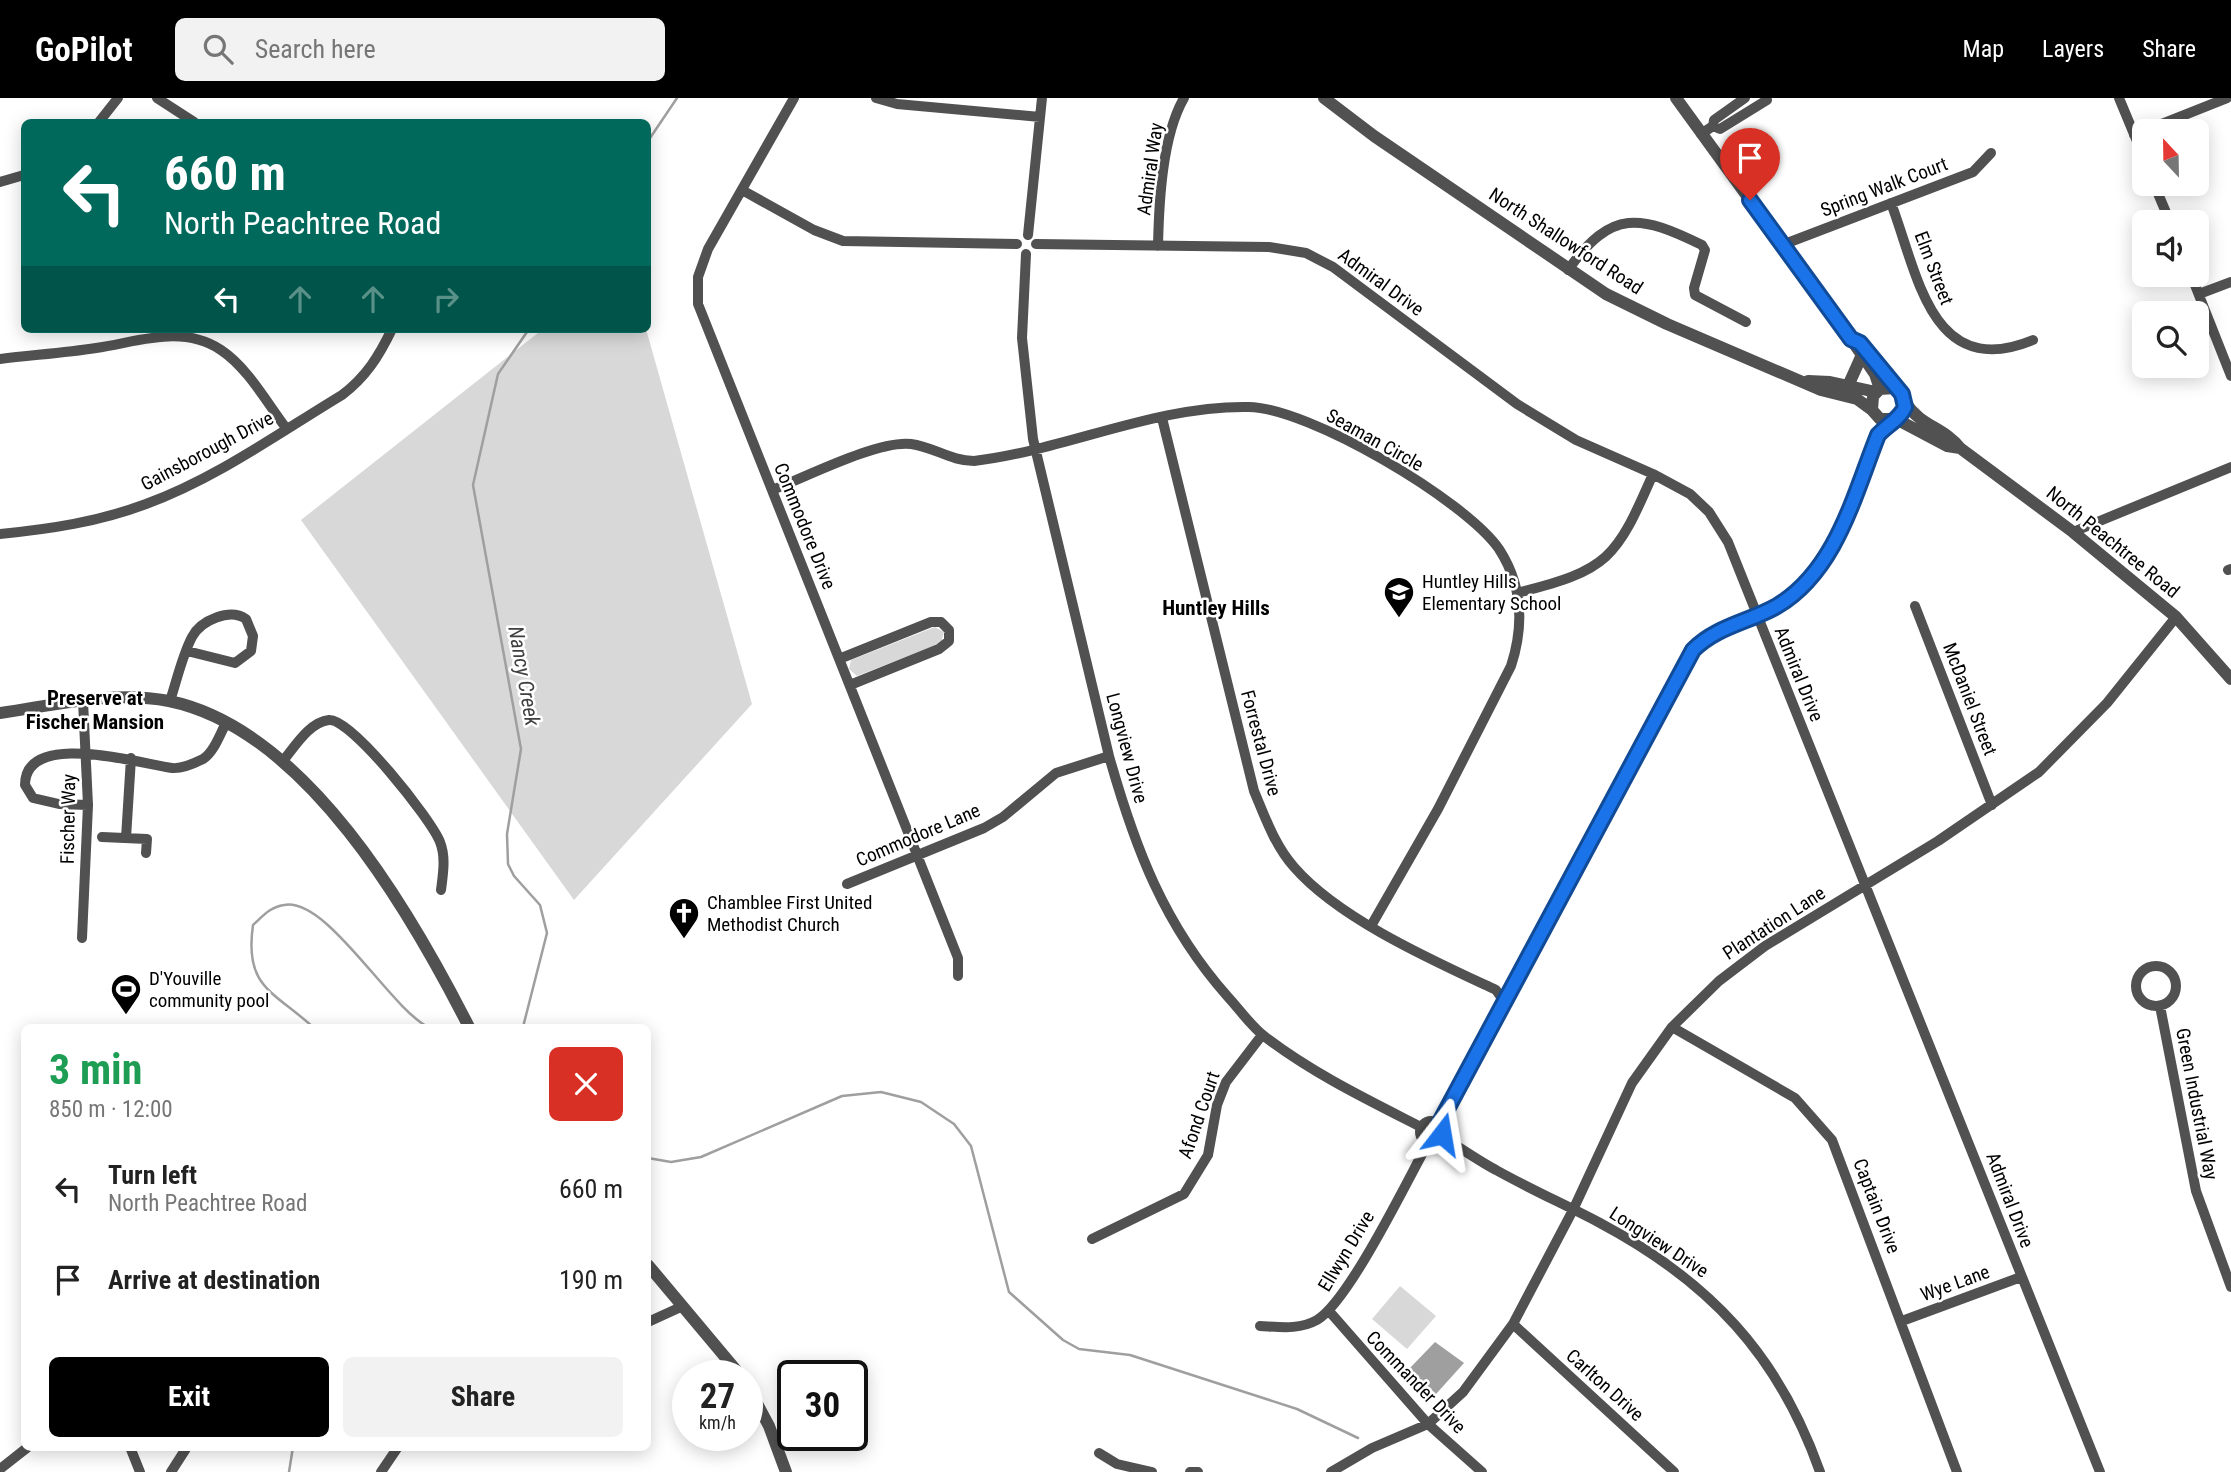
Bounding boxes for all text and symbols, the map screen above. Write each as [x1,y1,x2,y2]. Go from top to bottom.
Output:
search box [175,18,665,81]
text: GoPilot [35,30,133,69]
icon: search [199,30,237,68]
text: Search here [255,34,376,64]
text: Map [1963,35,2004,63]
text: Layers [2042,35,2104,63]
text: Share [2142,35,2196,63]
north arrow [2132,119,2208,196]
map controls [2132,119,2209,378]
street label: Admiral Way [1132,121,1168,217]
pin [1720,128,1780,200]
icon: arrive [1731,139,1769,177]
text: 660 m [164,145,286,202]
icon: left [49,147,140,238]
street label: Spring Walk Court [1817,152,1951,222]
street label: North Shallowford Road [1485,183,1647,299]
text: North Peachtree Road [164,204,441,242]
button: sound [2132,210,2209,287]
street label: Elm Street [1909,228,1959,308]
street label: Admiral Drive [1334,243,1428,321]
icon: left [208,280,246,318]
icon: ahead [281,280,319,318]
icon: ahead [354,280,392,318]
icon: right [427,280,465,318]
button: search [2132,301,2209,378]
street label: Seaman Circle [1322,404,1428,476]
street label: Gainsborough Drive [137,406,277,496]
street label: Commodore Drive [769,459,841,593]
street label: North Peachtree Road [2042,481,2184,603]
place label: Huntley Hills Elementary School [1422,570,1561,615]
school or university icon: Huntley Hills Elementary School [1382,575,1416,619]
district label: Huntley Hills [1162,596,1270,620]
street label: Admiral Drive [1770,623,1828,725]
water label: Nancy Creek [503,624,545,728]
street label: McDaniel Street [1938,639,2002,759]
district label: Preserve at Fischer Mansion [26,686,164,734]
street label: Forrestal Drive [1236,687,1286,799]
street label: Longview Drive [1101,690,1153,806]
street label: Fischer Way [56,774,80,864]
street label: Commodore Lane [853,798,984,871]
street label: Plantation Lane [1719,881,1830,965]
place label: Chamblee First United Methodist Church [707,891,872,936]
church icon: Chamblee First United Methodist Church [667,896,701,940]
place label: D'Youville community pool [149,967,269,1012]
sports icon: D'Youville community pool [109,972,143,1016]
street label: Green Industrial Way [2171,1026,2223,1182]
text: 3 min [49,1045,142,1094]
button: close [549,1047,623,1121]
street label: Afond Court [1173,1068,1225,1162]
text: 850 m · 12:00 [49,1096,173,1123]
position arrow [1405,1097,1479,1171]
street label: Admiral Drive [1981,1149,2039,1251]
street label: Captain Drive [1848,1155,1906,1257]
text: Turn left [108,1160,197,1190]
icon: left [49,1170,87,1208]
text: 660 m [559,1174,623,1204]
text: North Peachtree Road [108,1190,307,1217]
street label: Longview Drive [1605,1202,1713,1283]
street label: Ellwyn Drive [1313,1206,1379,1295]
street label: Wye Lane [1917,1260,1993,1306]
icon: arrive [49,1261,87,1299]
text: Arrive at destination [108,1265,320,1295]
text: 190 m [559,1265,623,1295]
street label: Commander Drive [1361,1326,1471,1438]
street label: Carlton Drive [1561,1344,1649,1426]
button: Exit [49,1357,329,1437]
button: Share [343,1357,623,1437]
speed limit sign: 30 [777,1360,868,1451]
text: 27 [700,1376,735,1417]
text: km/h [699,1412,736,1433]

